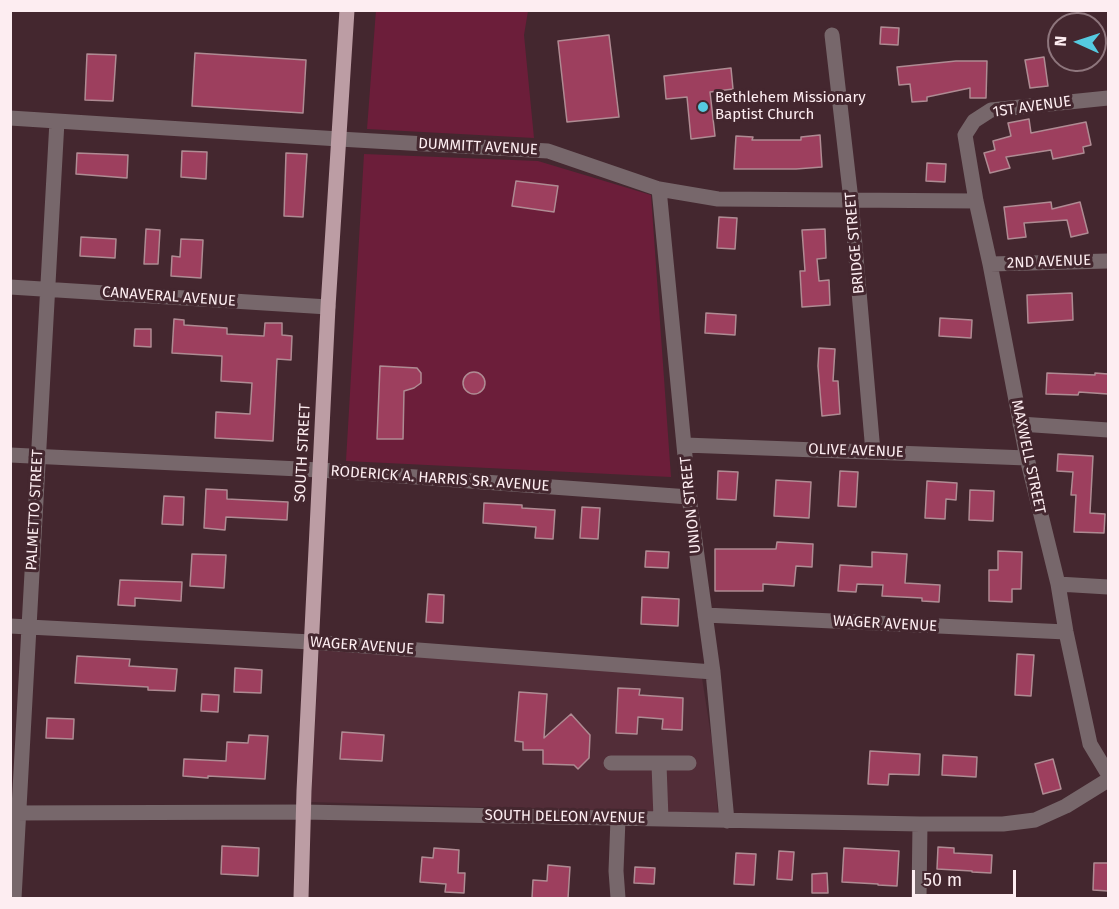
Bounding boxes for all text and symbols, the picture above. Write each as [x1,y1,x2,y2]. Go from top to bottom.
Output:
north arrow [1047,12,1107,72]
text: N [1051,35,1070,47]
place label: Bethlehem Missionary Baptist Church [715,89,866,124]
street label: 1ST AVENUE [992,93,1072,121]
marker: Bethlehem Missionary Baptist Church [696,100,710,114]
street label: DUMMITT AVENUE [418,135,538,159]
street label: BRIDGE STREET [842,191,868,295]
street label: 2ND AVENUE [1007,252,1091,272]
street label: CANAVERAL AVENUE [102,283,236,311]
street label: MAXWELL STREET [1007,398,1049,516]
street label: SOUTH STREET [291,403,315,503]
street label: OLIVE AVENUE [808,440,904,462]
street label: PALMETTO STREET [23,449,47,571]
street label: UNION STREET [677,455,705,555]
street label: RODERICK A. HARRIS SR. AVENUE [330,462,550,496]
street label: WAGER AVENUE [832,612,938,636]
street label: WAGER AVENUE [309,633,415,659]
street label: SOUTH DELEON AVENUE [484,807,646,827]
scale bar [915,858,1018,896]
text: 50 m [923,869,962,891]

